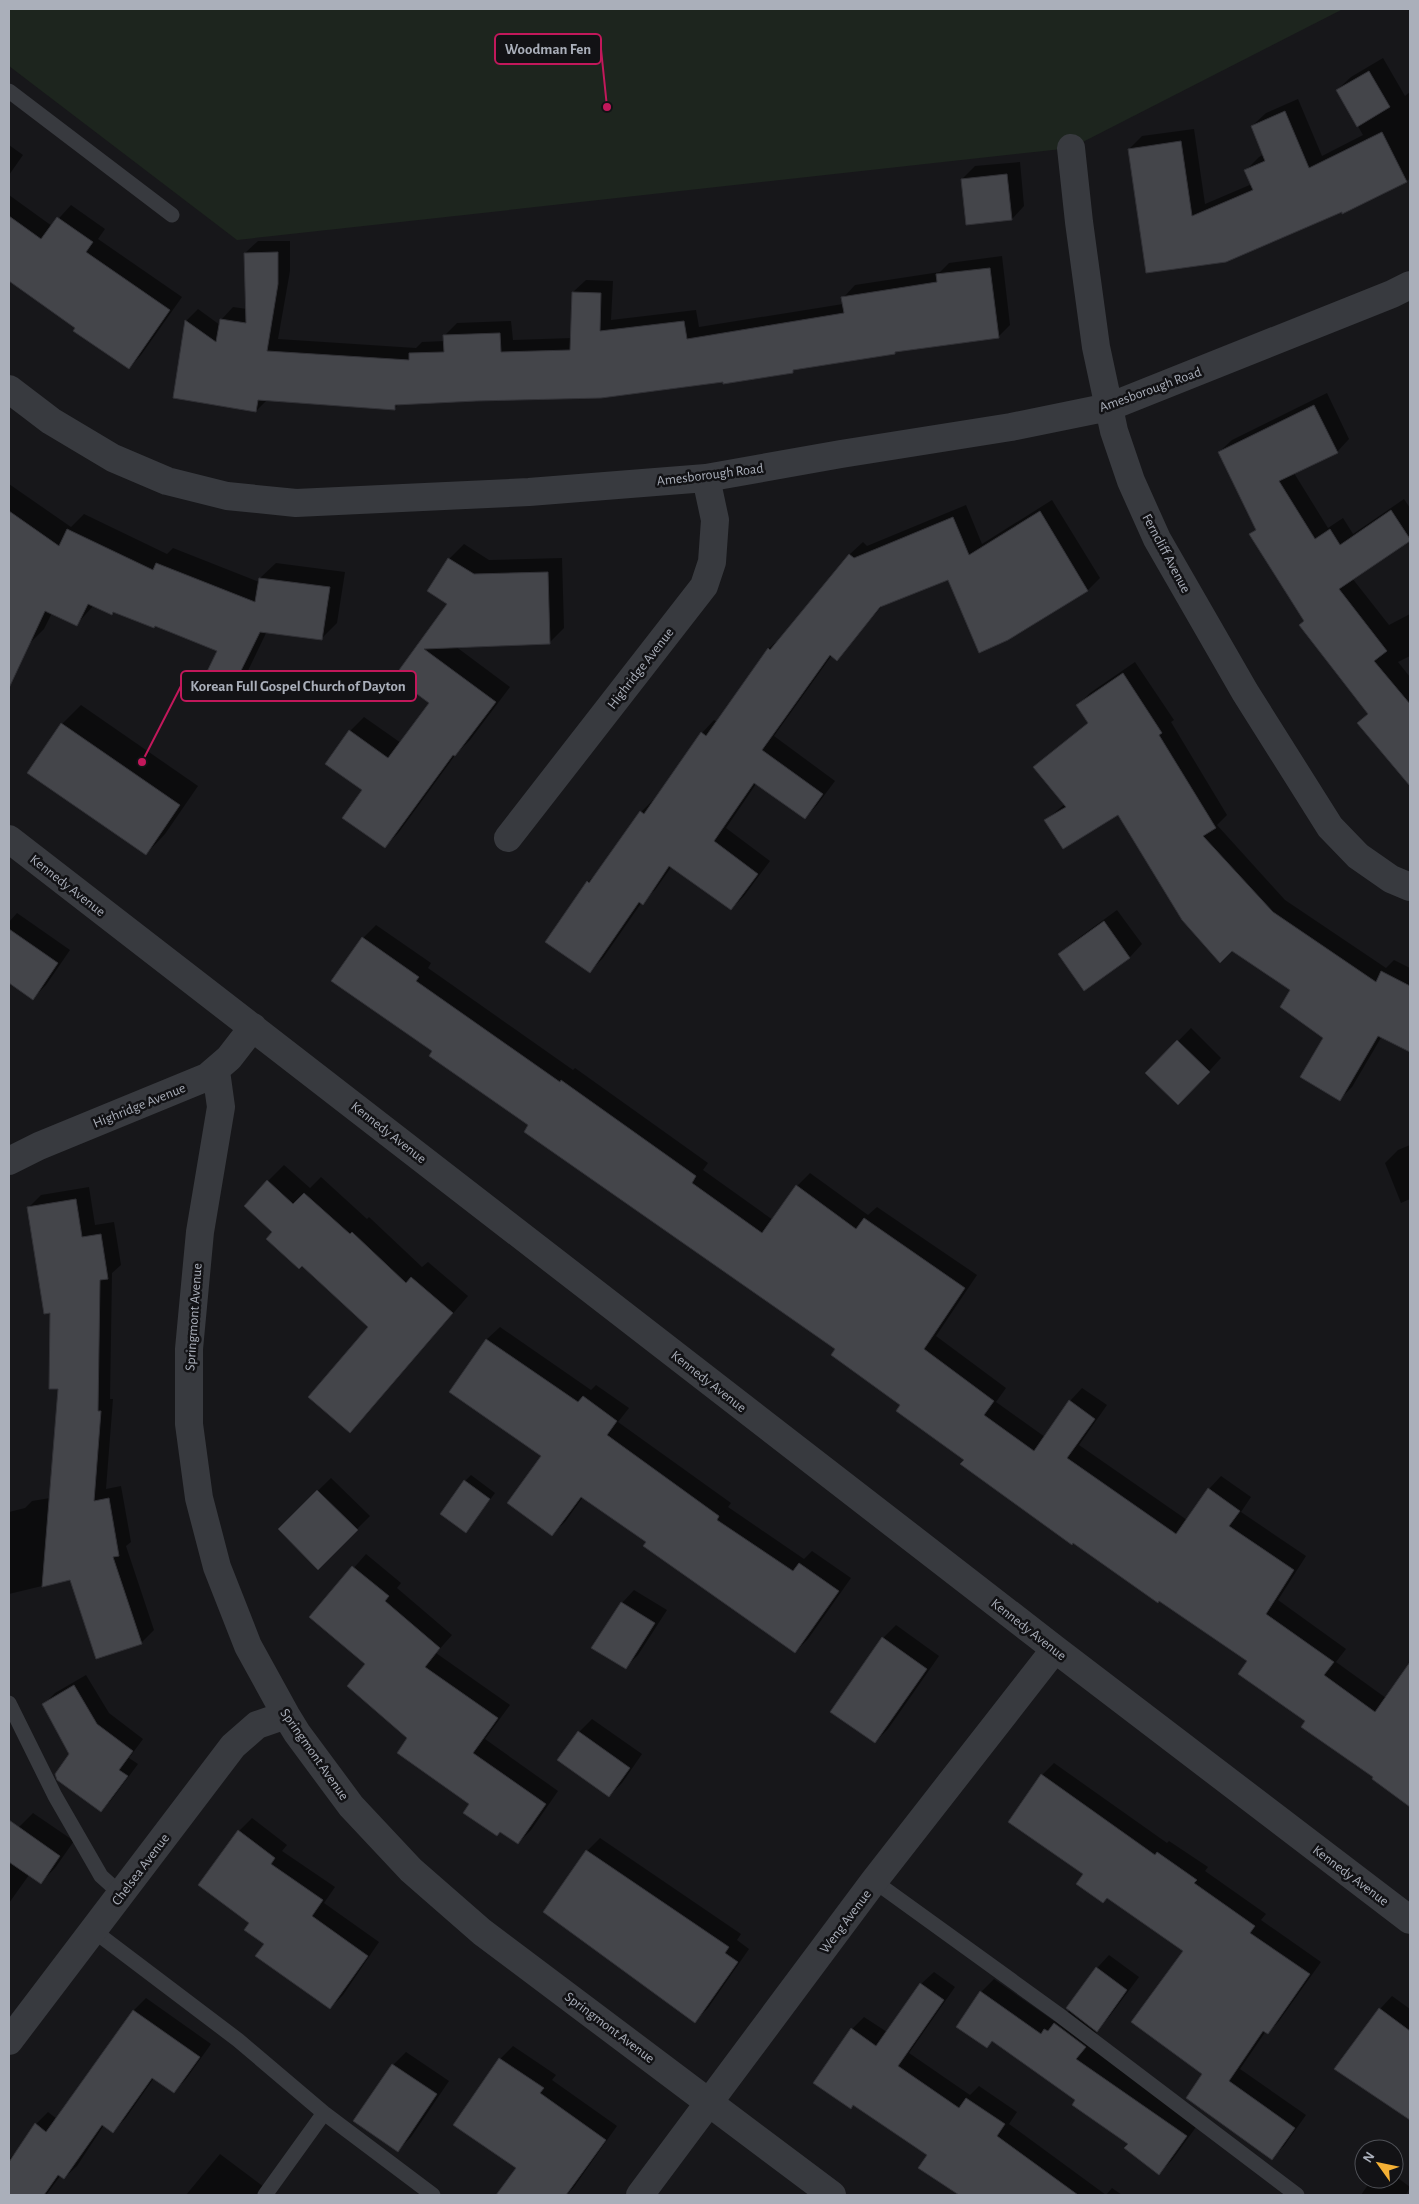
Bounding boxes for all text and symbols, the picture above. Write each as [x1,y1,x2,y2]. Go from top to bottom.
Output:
callout: Woodman Fen [495,34,601,64]
text: Woodman Fen [505,42,591,57]
street label: Amesborough Road [1097,365,1203,415]
street label: Amesborough Road [656,461,764,488]
street label: Ferncliff Avenue [1139,512,1193,595]
street label: Highridge Avenue [605,626,677,712]
callout: Korean Full Gospel Church of Dayton [181,671,416,701]
text: Korean Full Gospel Church of Dayton [190,679,406,694]
street label: Kennedy Avenue [27,852,108,919]
street label: Highridge Avenue [91,1081,188,1131]
street label: Kennedy Avenue [348,1099,429,1166]
street label: Springmont Avenue [183,1263,205,1372]
street label: Kennedy Avenue [668,1348,749,1415]
street label: Kennedy Avenue [988,1596,1069,1663]
street label: Springmont Avenue [277,1706,351,1803]
street label: Chelsea Avenue [109,1831,172,1908]
street label: Kennedy Avenue [1310,1843,1391,1909]
street label: Weng Avenue [817,1887,874,1956]
street label: Springmont Avenue [562,1990,657,2066]
north arrow [1354,2139,1404,2189]
text: N [1360,2150,1377,2165]

